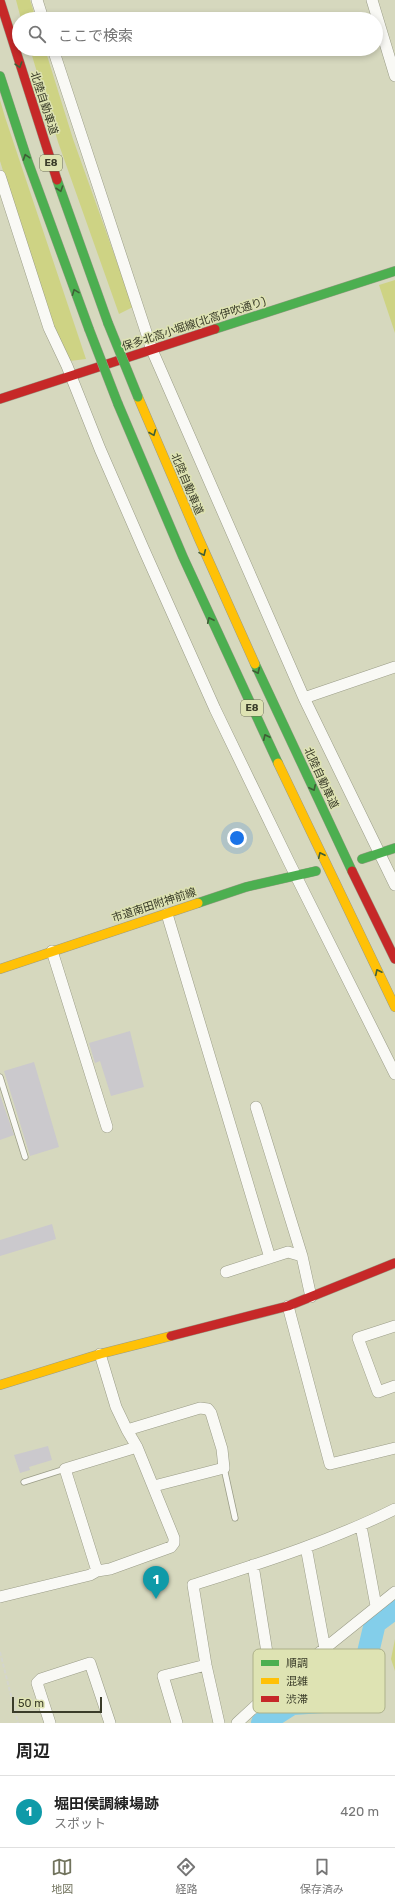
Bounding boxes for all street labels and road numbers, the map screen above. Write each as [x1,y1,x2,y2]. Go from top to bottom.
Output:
street label: 北陸自動車道 [28,70,60,136]
road number: E8 [40,155,62,171]
street label: 保多北高小堀線(北高伊吹通り) [120,294,268,353]
street label: 北陸自動車道 [168,451,206,517]
road number: E8 [241,700,263,716]
street label: 北陸自動車道 [301,745,341,811]
street label: 市道南田附神前線 [110,885,198,925]

